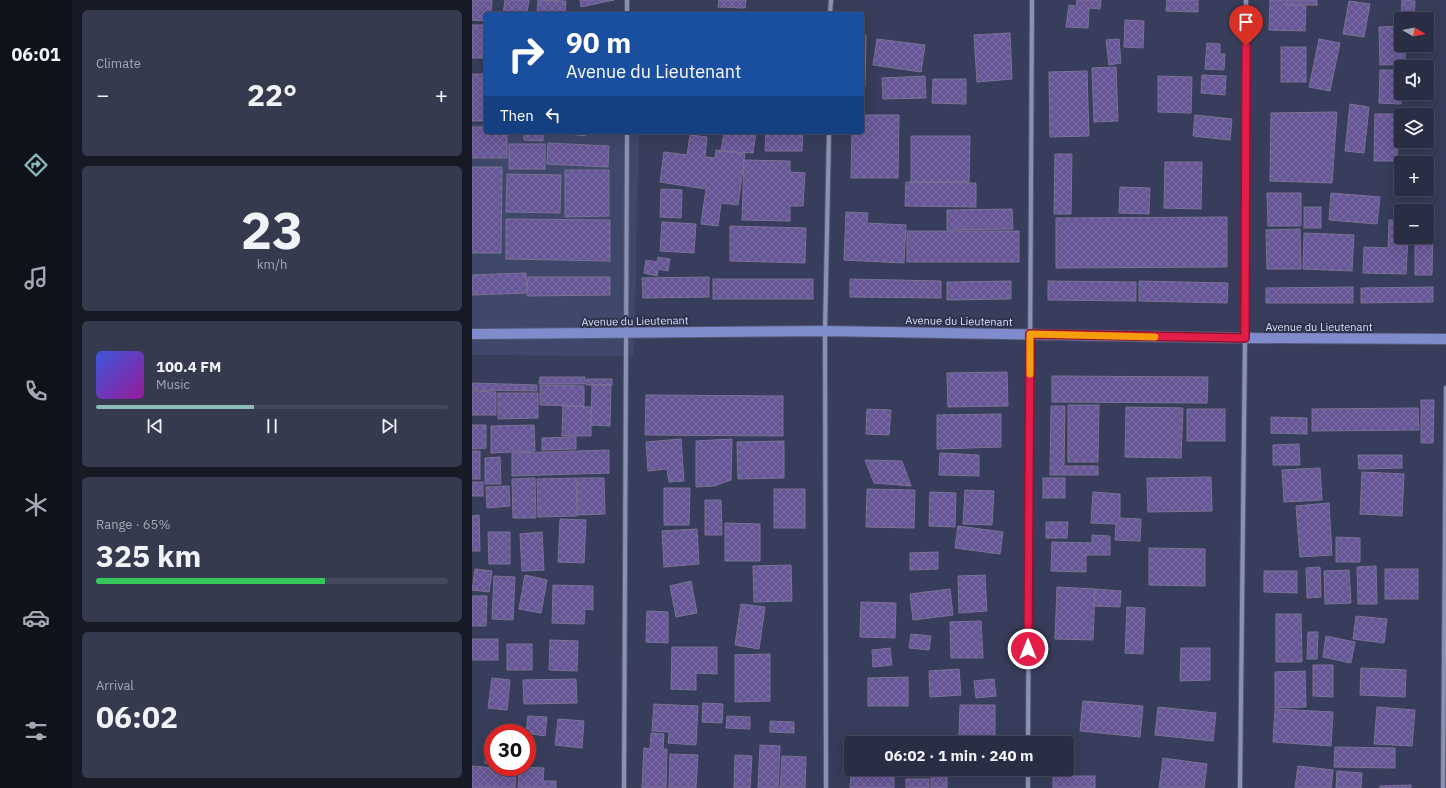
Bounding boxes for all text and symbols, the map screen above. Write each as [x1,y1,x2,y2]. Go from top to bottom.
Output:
pin [1229,5,1263,46]
icon: arrive [1235,11,1257,33]
north arrow [1394,12,1434,52]
map controls [1394,12,1434,244]
text: 90 m [566,24,631,61]
icon: right [500,28,552,80]
text: 06:01 [11,43,61,66]
text: Climate [96,55,141,72]
text: Avenue du Lieutenant [566,60,741,83]
button: sound [1394,60,1434,100]
text: 22° [247,75,297,114]
text: − [96,80,109,109]
text: + [435,80,448,109]
icon: left [542,104,564,126]
text: Then [500,106,534,125]
button: layers [1394,108,1434,148]
icon: directions [22,151,50,179]
button: + [1394,156,1434,196]
text: 23 [241,196,303,263]
button: − [1394,204,1434,244]
text: km/h [257,256,287,273]
icon: music [22,264,50,292]
street label: Avenue du Lieutenant [581,313,689,329]
street label: Avenue du Lieutenant [905,313,1013,329]
street label: Avenue du Lieutenant [1265,320,1373,334]
text: 100.4 FM [156,357,221,376]
text: Music [156,376,190,393]
icon: phone [22,377,50,405]
icon: previous [144,415,166,437]
icon: pause [261,415,283,437]
icon: next [378,415,400,437]
icon: climate [22,491,50,519]
text: Range · 65% [96,516,170,533]
text: 325 km [96,536,201,575]
icon: car [22,604,50,632]
position arrow [1007,628,1049,670]
text: Arrival [96,677,134,694]
text: 06:02 [96,697,178,736]
icon: filters [22,717,50,745]
speed limit sign: 30 [484,724,536,776]
text: 06:02 · 1 min · 240 m [885,746,1033,765]

